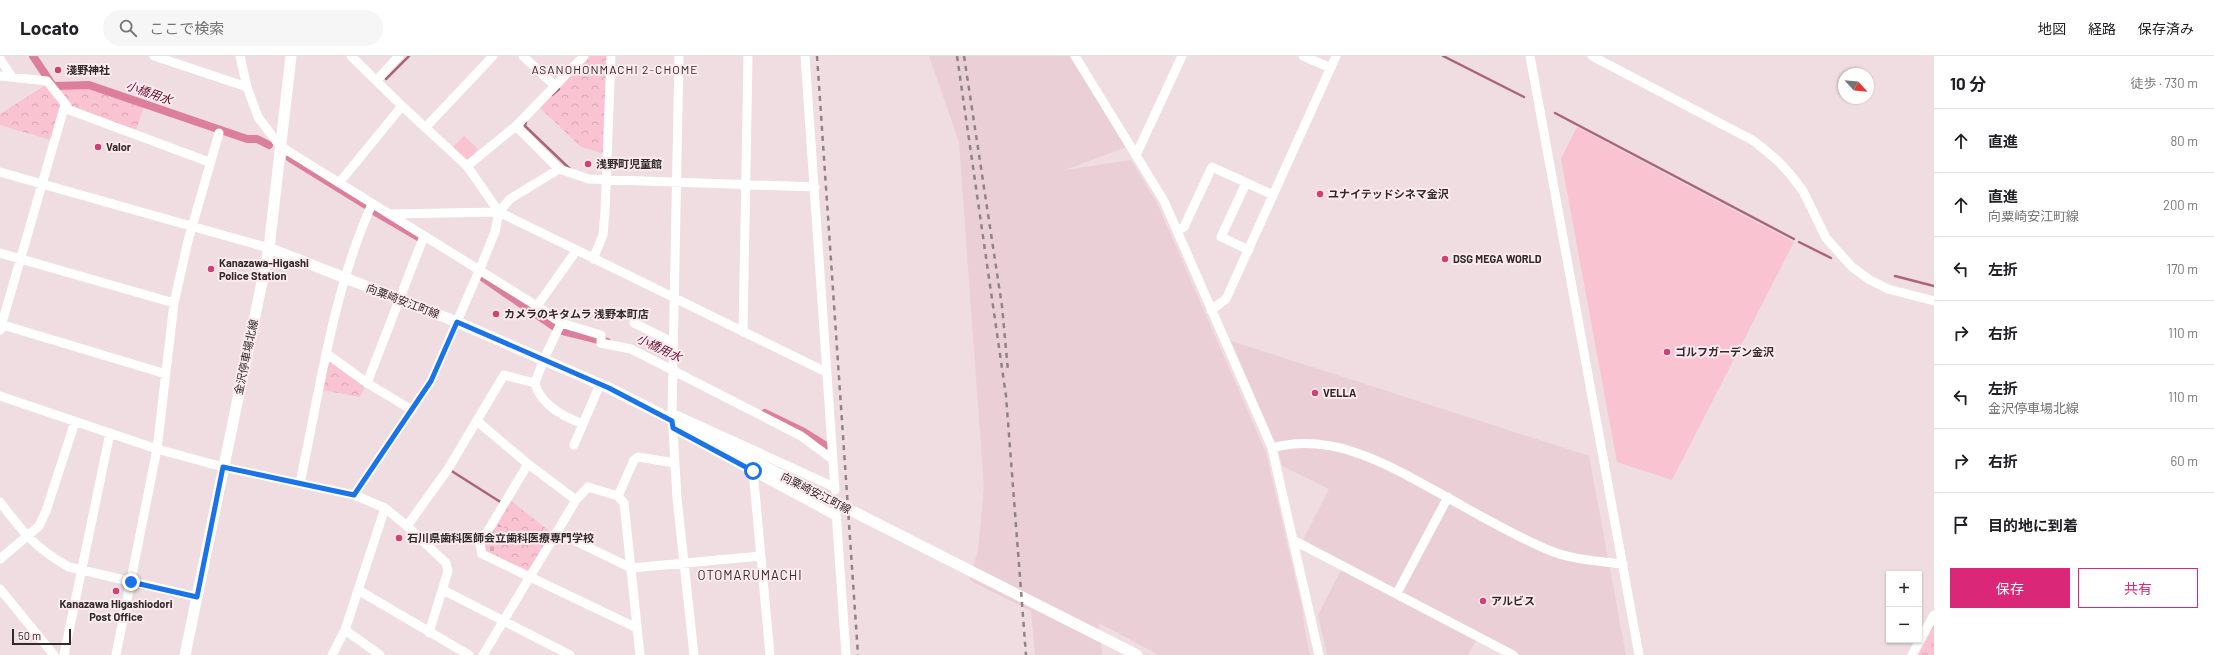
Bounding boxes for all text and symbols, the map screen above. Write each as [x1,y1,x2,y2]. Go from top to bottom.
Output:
search box [103,10,383,46]
text: Locato [20,16,79,39]
icon: search [117,17,139,39]
text: ここで検索 [149,19,224,37]
text: 地図 [2038,20,2066,37]
text: 経路 [2088,20,2116,37]
text: 保存済み [2138,20,2194,37]
district label: ASANOHONMACHI 2-CHOME [531,62,699,76]
place label: 淺野神社 [66,63,110,76]
marker: 淺野神社 [53,65,63,75]
north arrow [1838,68,1874,104]
text: 10 分 [1950,73,1986,93]
text: 徒歩 · 730 m [2131,75,2198,91]
water label: 小橋用水 [124,78,176,107]
icon: ahead [1950,130,1972,152]
text: 直進 [1988,132,2018,150]
text: 80 m [2171,133,2198,149]
place label: Valor [106,140,132,153]
marker: Valor [93,142,103,152]
place label: 浅野町児童館 [596,157,662,170]
marker: 浅野町児童館 [583,159,593,169]
place label: ユナイテッドシネマ金沢 [1328,187,1449,200]
text: 直進 [1988,187,2018,205]
marker: ユナイテッドシネマ金沢 [1315,189,1325,199]
icon: ahead [1950,194,1972,216]
text: 200 m [2163,197,2198,213]
text: 向粟崎安江町線 [1988,208,2079,224]
place label: DSG MEGA WORLD [1453,252,1542,265]
marker: DSG MEGA WORLD [1440,254,1450,264]
place label: Kanazawa-Higashi Police Station [219,256,309,282]
icon: left [1950,258,1972,280]
text: 左折 [1988,260,2018,278]
text: 170 m [2167,261,2198,277]
marker: Kanazawa-Higashi Police Station [206,264,216,274]
street label: 向粟崎安江町線 [365,281,441,320]
place label: カメラのキタムラ 浅野本町店 [504,307,649,320]
marker: カメラのキタムラ 浅野本町店 [491,309,501,319]
street label: 金沢停車場北線 [231,318,260,396]
icon: right [1950,322,1972,344]
text: 右折 [1988,324,2018,342]
text: 110 m [2168,325,2198,341]
water label: 小橋用水 [635,331,686,364]
place label: ゴルフガーデン金沢 [1675,345,1774,358]
marker: ゴルフガーデン金沢 [1662,347,1672,357]
text: 左折 [1988,379,2018,397]
place label: VELLA [1323,386,1357,399]
icon: left [1950,386,1972,408]
marker: VELLA [1310,388,1320,398]
text: 110 m [2168,389,2198,405]
text: 金沢停車場北線 [1988,400,2079,416]
icon: right [1950,450,1972,472]
text: 右折 [1988,452,2018,470]
text: 60 m [2171,453,2198,469]
route start [744,462,762,480]
street label: 向粟崎安江町線 [779,469,853,516]
icon: arrive [1950,514,1972,536]
text: 目的地に到着 [1988,516,2078,534]
place label: 石川県歯科医師会立歯科医療専門学校 [407,531,594,544]
marker: 石川県歯科医師会立歯科医療専門学校 [394,533,404,543]
district label: OTOMARUMACHI [697,567,803,583]
button: 保存 [1950,568,2070,608]
button: 共有 [2078,568,2198,608]
map controls [1886,571,1922,643]
button: + [1886,571,1922,607]
route end [122,573,140,591]
marker: Kanazawa Higashiodori Post Office [111,586,121,596]
place label: アルビス [1491,594,1535,607]
marker: アルビス [1478,596,1488,606]
place label: Kanazawa Higashiodori Post Office [59,597,173,623]
button: − [1886,607,1922,643]
scale bar [12,627,71,646]
text: 50 m [18,629,41,642]

